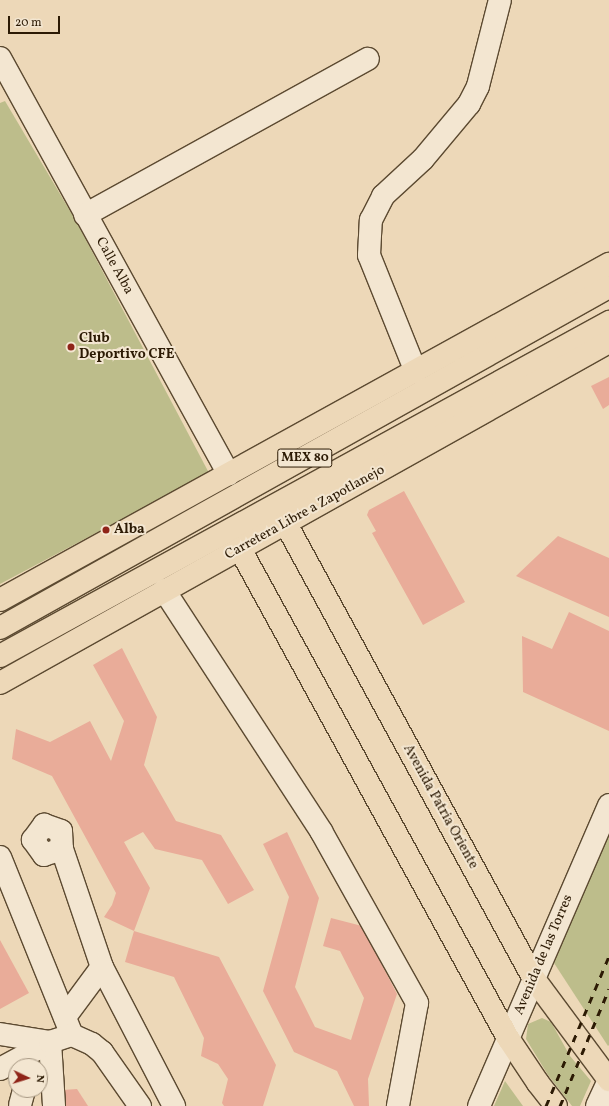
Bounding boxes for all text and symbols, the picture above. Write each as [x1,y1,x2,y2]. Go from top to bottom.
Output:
scale bar [10,8,62,34]
text: 20 m [15,15,42,31]
street label: Calle Alba [91,235,137,297]
place label: Club Deportivo CFE [79,331,174,364]
marker: Club Deportivo CFE [66,342,76,352]
road number: MEX 80 [277,447,333,469]
street label: Carretera Libre a Zapotlanejo [222,462,388,564]
place label: Alba [114,522,145,538]
marker: Alba [101,525,111,535]
street label: Avenida Patria Oriente [399,742,481,872]
street label: Avenida de las Torres [511,892,577,1018]
north arrow [8,1058,48,1098]
text: N [32,1074,47,1083]

